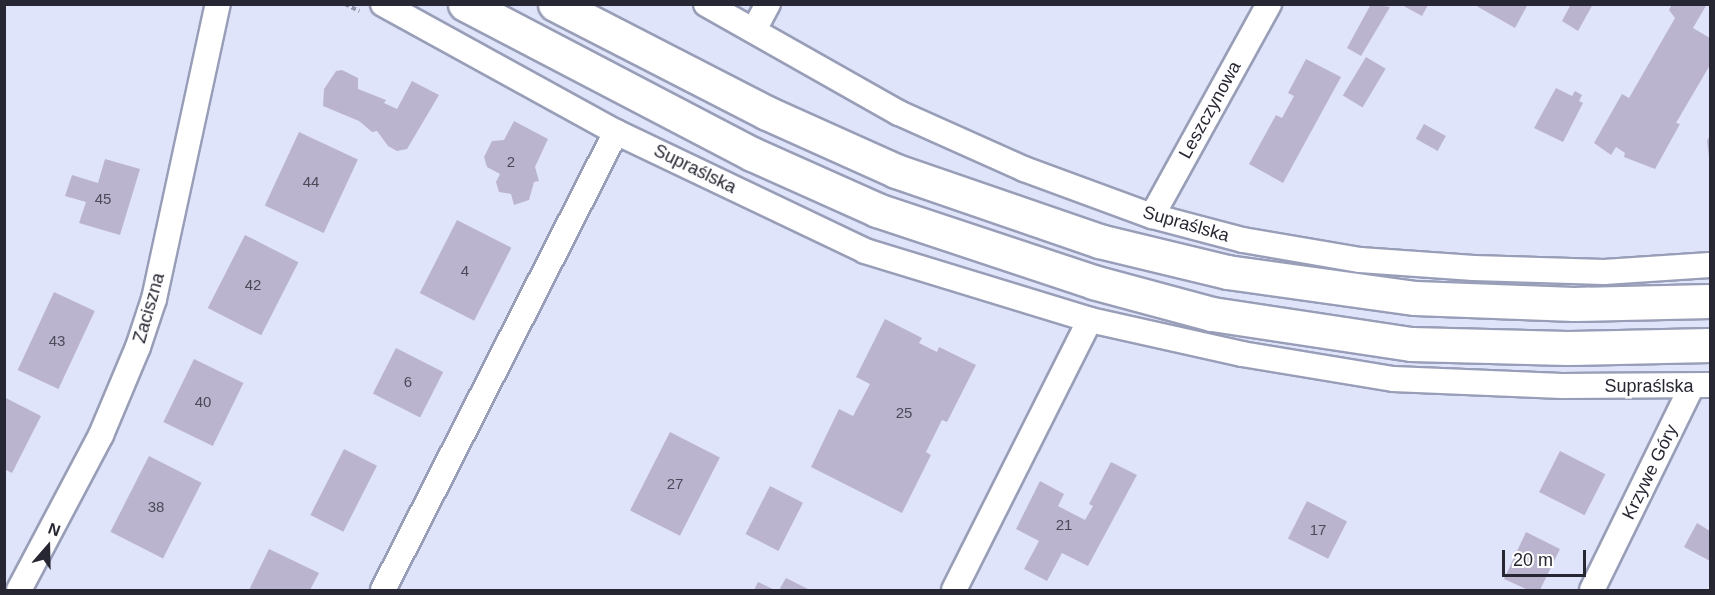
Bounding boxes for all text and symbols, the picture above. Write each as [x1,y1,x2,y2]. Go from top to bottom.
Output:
street label: Leszczynowa [1174,58,1246,162]
street label: Supraślska [650,140,740,198]
house number: 2 [507,153,515,171]
house number: 44 [303,173,319,191]
house number: 45 [95,190,111,208]
street label: Supraślska [1140,201,1232,247]
house number: 4 [461,262,469,280]
street label: Zaciszna [129,270,169,346]
house number: 42 [245,276,261,294]
house number: 43 [49,332,65,350]
house number: 6 [404,373,412,391]
street label: Supraślska [1604,375,1694,397]
house number: 40 [195,393,211,411]
house number: 25 [896,404,912,422]
street label: Krzywe Góry [1618,421,1682,523]
house number: 27 [667,475,683,493]
house number: 38 [148,498,164,516]
house number: 21 [1056,516,1072,534]
north arrow [18,517,78,577]
text: N [46,520,63,540]
house number: 17 [1310,521,1326,539]
scale bar [1505,538,1589,576]
text: 20 m [1513,550,1553,570]

